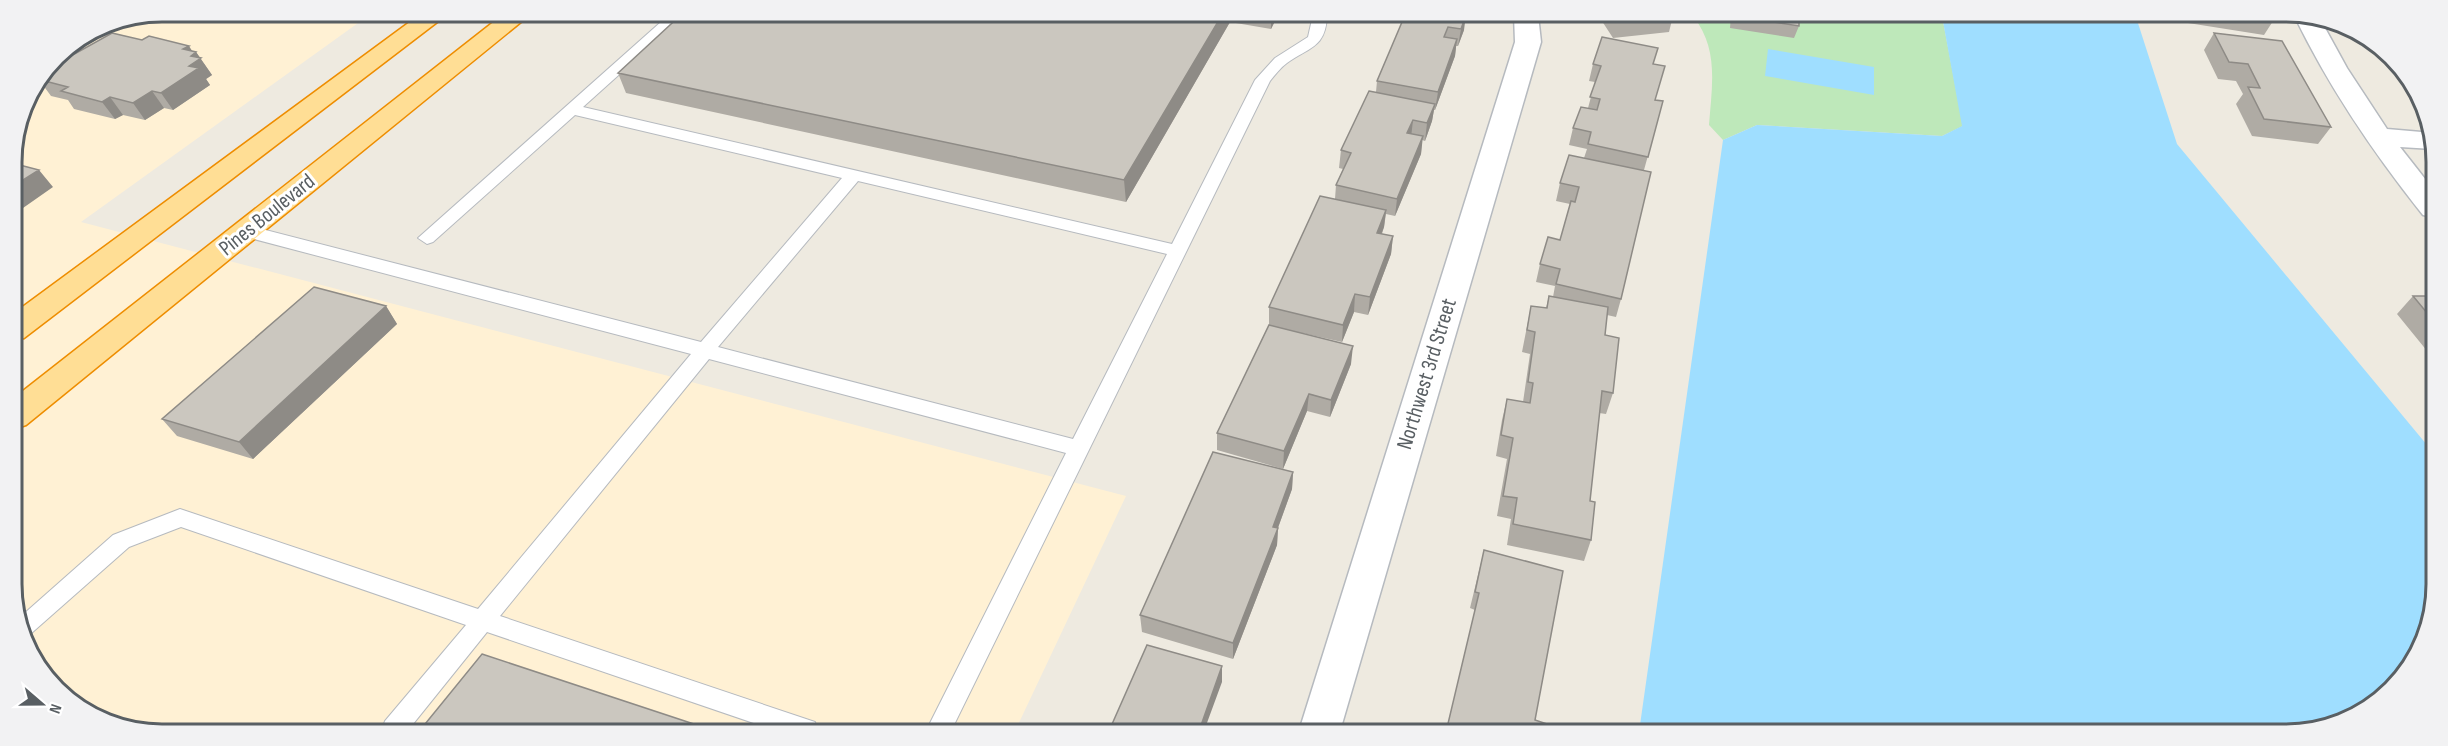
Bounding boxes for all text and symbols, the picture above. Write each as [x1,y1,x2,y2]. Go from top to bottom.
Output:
street label: Pines Boulevard [214,168,320,262]
street label: Northwest 3rd Street [1391,295,1463,453]
north arrow [12,674,72,734]
text: N [44,701,65,716]

